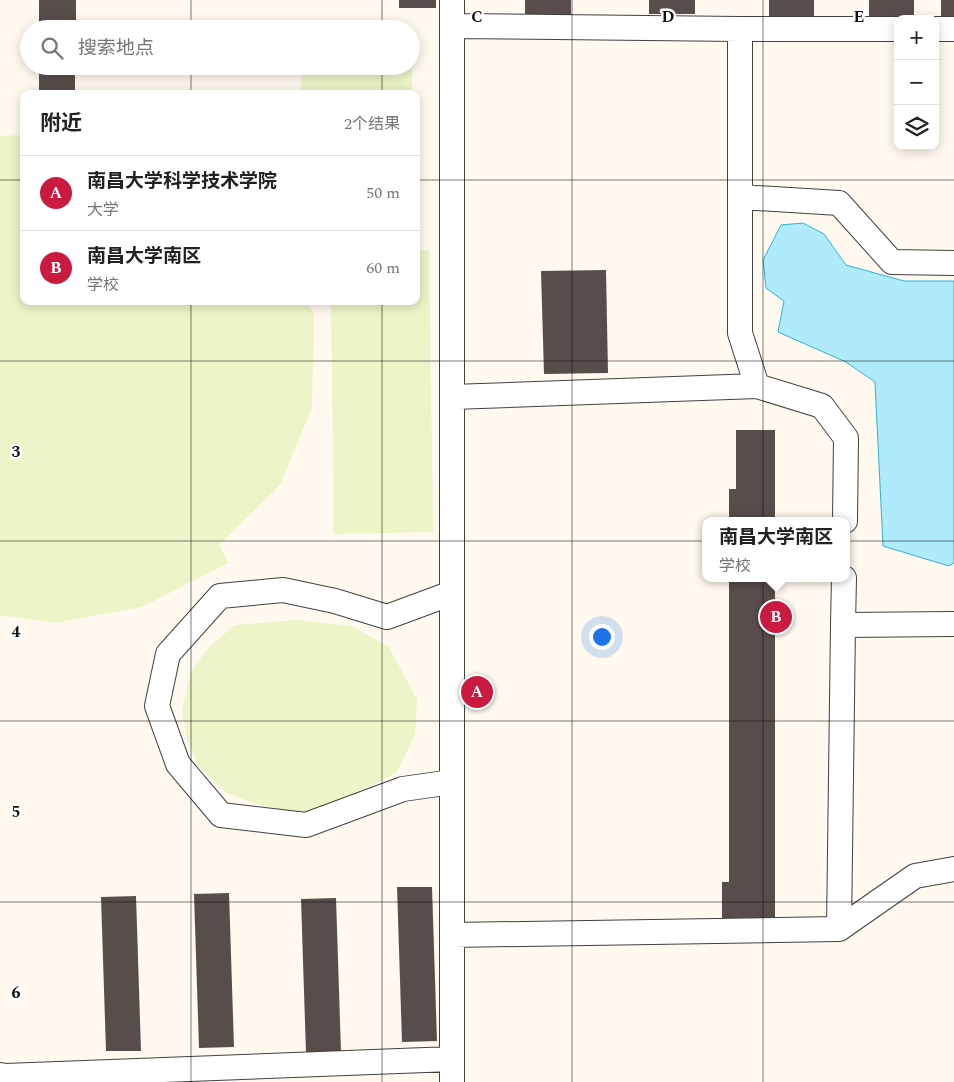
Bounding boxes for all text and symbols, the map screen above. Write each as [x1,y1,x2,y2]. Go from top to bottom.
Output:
text: C [471,5,483,29]
text: D [662,5,675,29]
text: E [854,5,864,29]
map controls [894,15,939,150]
button: + [894,15,939,60]
search box [20,20,420,75]
icon: search [38,34,66,62]
text: 搜索地点 [78,34,154,63]
button: − [894,60,939,105]
button: layers [894,105,939,150]
text: 附近 [40,108,82,140]
text: 2个结果 [344,112,400,136]
text: 南昌大学科学技术学院 [87,167,277,196]
text: A [50,181,62,205]
text: 50 m [366,181,400,205]
text: 大学 [87,198,119,222]
text: 南昌大学南区 [87,242,201,271]
text: B [50,256,62,280]
text: 60 m [366,256,400,280]
text: 学校 [87,273,119,297]
text: 3 [12,440,21,464]
popup [702,517,850,582]
text: 南昌大学南区 [719,523,833,552]
text: 学校 [719,554,751,578]
pin: B [760,598,792,636]
text: 4 [12,620,21,644]
your location [589,624,615,650]
pin: A [461,673,493,711]
text: 5 [12,800,20,824]
text: 6 [12,981,21,1005]

